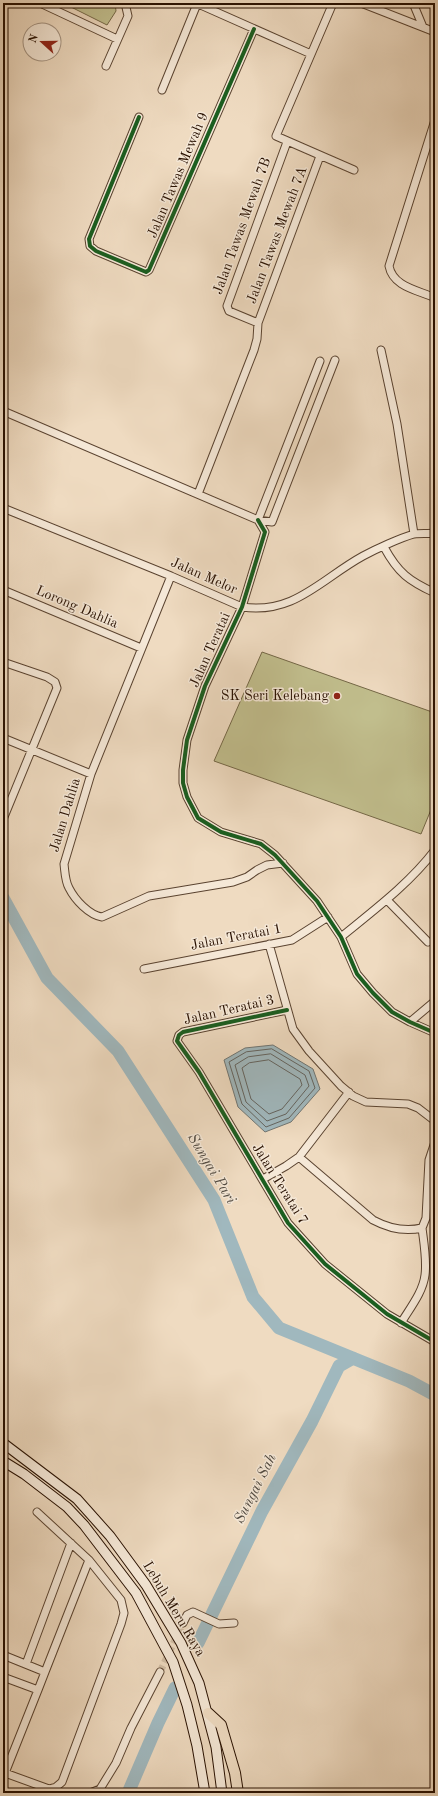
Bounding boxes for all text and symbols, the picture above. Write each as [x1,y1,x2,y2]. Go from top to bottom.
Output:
north arrow [22,22,62,62]
text: N [27,33,41,45]
street label: Jalan Tawas Mewah 9 [145,110,211,240]
street label: Jalan Tawas Mewah 7B [211,156,273,296]
street label: Jalan Tawas Mewah 7A [244,164,310,306]
street label: Jalan Melor [169,555,240,597]
street label: Lorong Dahlia [34,583,120,631]
street label: Jalan Teratai [187,610,233,690]
place label: SK Seri Kelebang [221,689,329,703]
marker: SK Seri Kelebang [332,691,342,701]
street label: Jalan Dahlia [47,776,83,854]
street label: Jalan Teratai 1 [189,921,283,953]
street label: Jalan Teratai 3 [182,993,276,1027]
water label: Sungai Pari [184,1131,238,1207]
street label: Jalan Teratai 7 [250,1141,310,1227]
water label: Sungai Sah [232,1451,280,1526]
street label: Lebuh Meru Raya [140,1559,208,1659]

